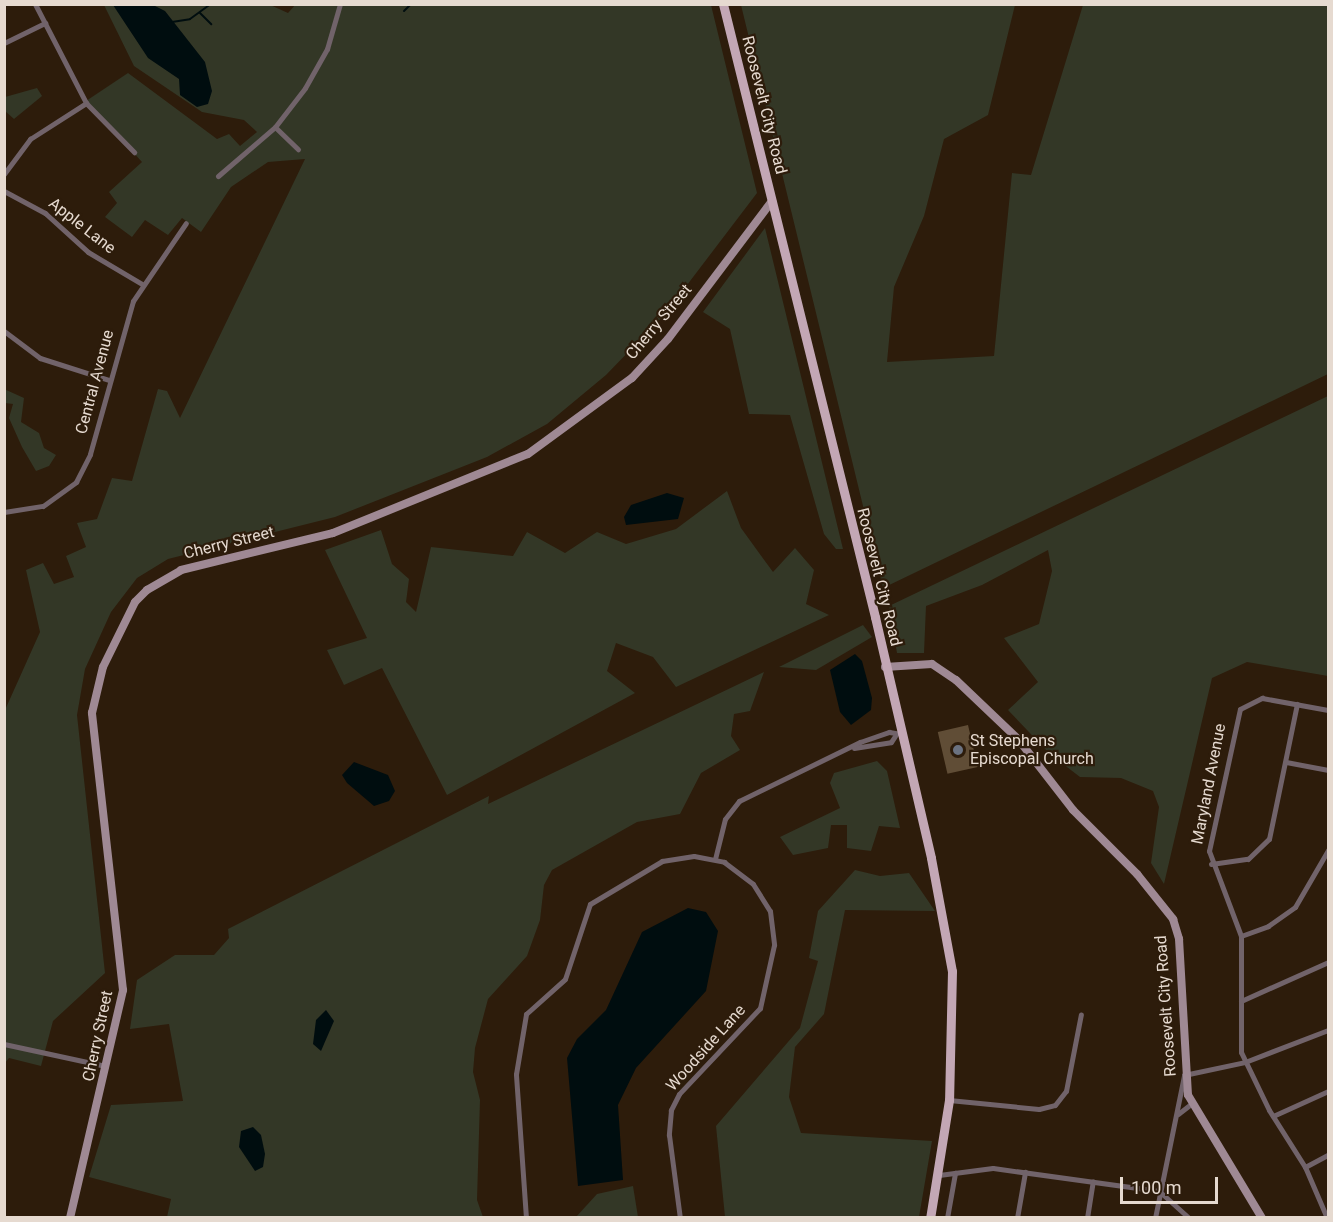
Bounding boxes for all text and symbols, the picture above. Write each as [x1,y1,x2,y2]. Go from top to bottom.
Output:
street label: Roosevelt City Road [738,34,790,176]
street label: Apple Lane [45,194,119,258]
street label: Cherry Street [622,280,696,364]
street label: Central Avenue [72,328,118,436]
street label: Roosevelt City Road [853,506,905,648]
street label: Cherry Street [182,523,276,563]
street label: Maryland Avenue [1188,722,1230,846]
place label: St Stephens Episcopal Church [970,731,1094,769]
marker: St Stephens Episcopal Church [951,743,965,757]
street label: Roosevelt City Road [1151,935,1181,1077]
street label: Cherry Street [79,989,117,1083]
street label: Woodside Lane [662,1001,750,1095]
scale bar [1123,1165,1220,1203]
text: 100 m [1131,1177,1182,1198]

